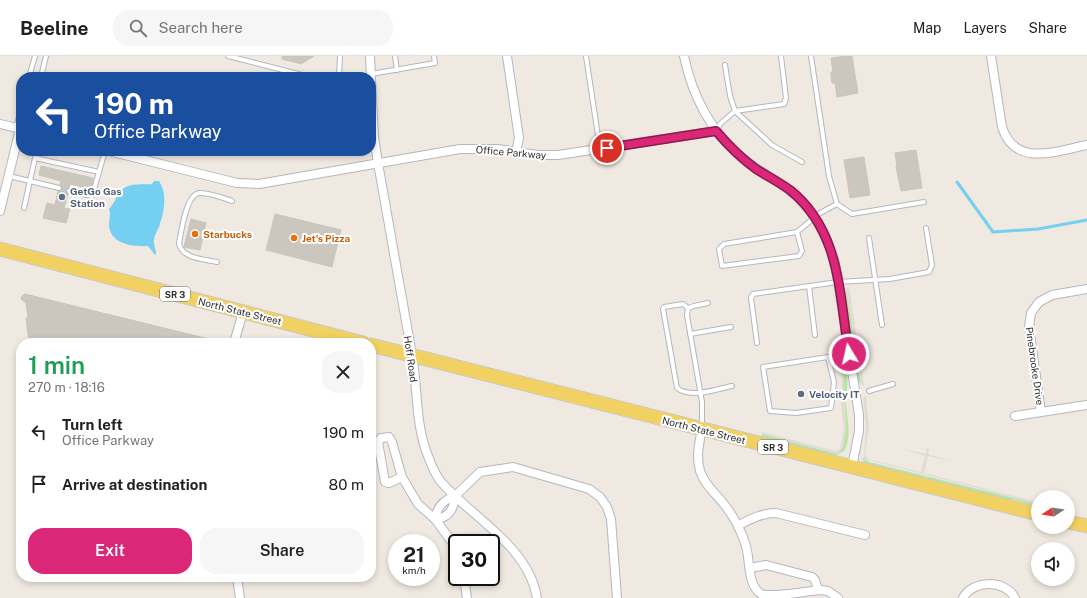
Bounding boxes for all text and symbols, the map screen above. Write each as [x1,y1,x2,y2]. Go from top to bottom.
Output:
search box [113,10,393,46]
text: Beeline [20,17,89,39]
icon: search [127,17,149,39]
text: Search here [159,19,243,36]
text: Map [913,20,941,36]
text: Layers [963,20,1007,36]
text: Share [1029,20,1067,36]
text: 190 m [94,87,174,120]
icon: left [28,88,80,140]
text: Office Parkway [94,121,221,142]
pin [590,131,624,165]
icon: arrive [596,137,618,159]
street label: Office Parkway [475,143,547,161]
place label: GetGo Gas Station [70,185,121,209]
marker: GetGo Gas Station [57,192,67,202]
place label: Starbucks [203,228,252,240]
marker: Starbucks [190,229,200,239]
place label: Jet's Pizza [302,232,350,244]
marker: Jet's Pizza [289,233,299,243]
road number: SR 3 [160,287,190,301]
street label: North State Street [197,295,283,327]
street label: Pinebrooke Drive [1024,326,1046,406]
position arrow [828,333,870,375]
street label: Hoff Road [402,335,420,383]
text: 1 min [28,351,85,379]
button: close [322,351,364,393]
text: 270 m · 18:16 [28,380,105,395]
place label: Velocity IT [809,388,859,400]
marker: Velocity IT [796,389,806,399]
street label: North State Street [661,414,747,446]
text: Turn left [62,416,123,433]
icon: left [28,421,50,443]
text: 190 m [323,424,364,441]
text: Office Parkway [62,433,154,448]
road number: SR 3 [758,440,788,454]
icon: arrive [28,473,50,495]
text: Arrive at destination [62,476,207,493]
text: 80 m [329,476,364,493]
north arrow [1031,490,1075,534]
map controls [1031,490,1075,586]
button: Exit [28,528,192,574]
button: Share [200,528,364,574]
speed limit sign: 30 [448,534,500,586]
button: sound [1031,542,1075,586]
text: 21 [403,543,425,567]
text: km/h [402,564,426,576]

